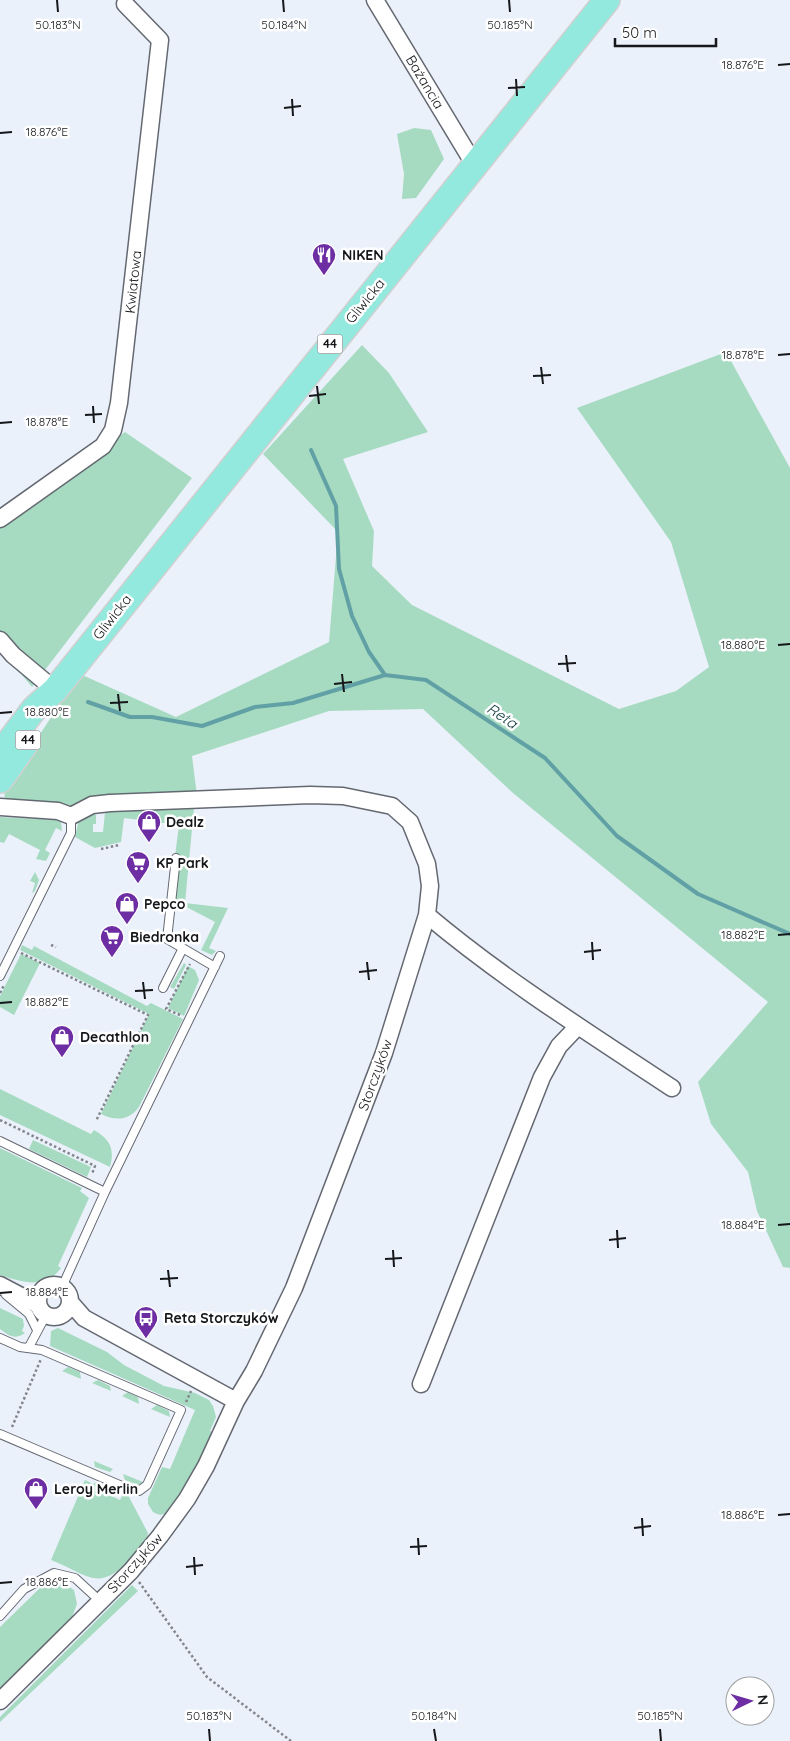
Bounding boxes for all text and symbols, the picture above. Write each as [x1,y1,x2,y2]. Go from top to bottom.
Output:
scale bar [615,15,716,47]
text: 50.183°N [35,17,81,32]
text: 50.184°N [261,17,307,32]
text: 50.185°N [487,17,533,32]
text: 50 m [622,23,657,42]
street label: Bażancia [402,52,448,112]
text: 18.876°E [722,57,764,72]
text: 18.876°E [26,124,68,139]
restaurant icon: NIKEN [311,242,337,276]
place label: NIKEN [342,246,384,264]
street label: Kwiatowa [121,249,145,315]
street label: Gliwicka [341,275,389,327]
road number: 44 [318,334,342,354]
text: 18.878°E [722,347,765,362]
text: 18.878°E [26,414,69,429]
street label: Gliwicka [89,591,135,643]
text: 18.880°E [721,637,765,652]
water label: Reta [483,699,522,733]
text: 18.880°E [25,704,69,719]
road number: 44 [15,730,40,750]
shop icon: Dealz [136,809,162,843]
place label: Dealz [166,813,204,831]
supermarket icon: KP Park [125,850,151,884]
place label: KP Park [156,854,209,872]
shop icon: Pepco [114,891,140,925]
place label: Pepco [144,895,186,913]
supermarket icon: Biedronka [99,924,125,958]
text: 18.882°E [721,927,765,942]
place label: Biedronka [130,928,199,946]
text: 18.882°E [25,994,69,1009]
shop icon: Decathlon [49,1024,75,1058]
place label: Decathlon [80,1028,149,1046]
street label: Storczyków [354,1036,396,1113]
text: 18.884°E [721,1217,765,1232]
text: 18.884°E [25,1284,69,1299]
bus stop icon: Reta Storczyków [133,1305,159,1339]
place label: Reta Storczyków [164,1309,279,1327]
shop icon: Leroy Merlin [23,1476,49,1510]
place label: Leroy Merlin [54,1480,138,1498]
text: 18.886°E [721,1507,765,1522]
street label: Storczyków [103,1529,167,1597]
text: 18.886°E [25,1574,69,1589]
north arrow [725,1676,775,1726]
text: N [754,1694,772,1706]
text: 50.183°N [186,1708,232,1723]
text: 50.184°N [411,1708,457,1723]
text: 50.185°N [637,1708,683,1723]

